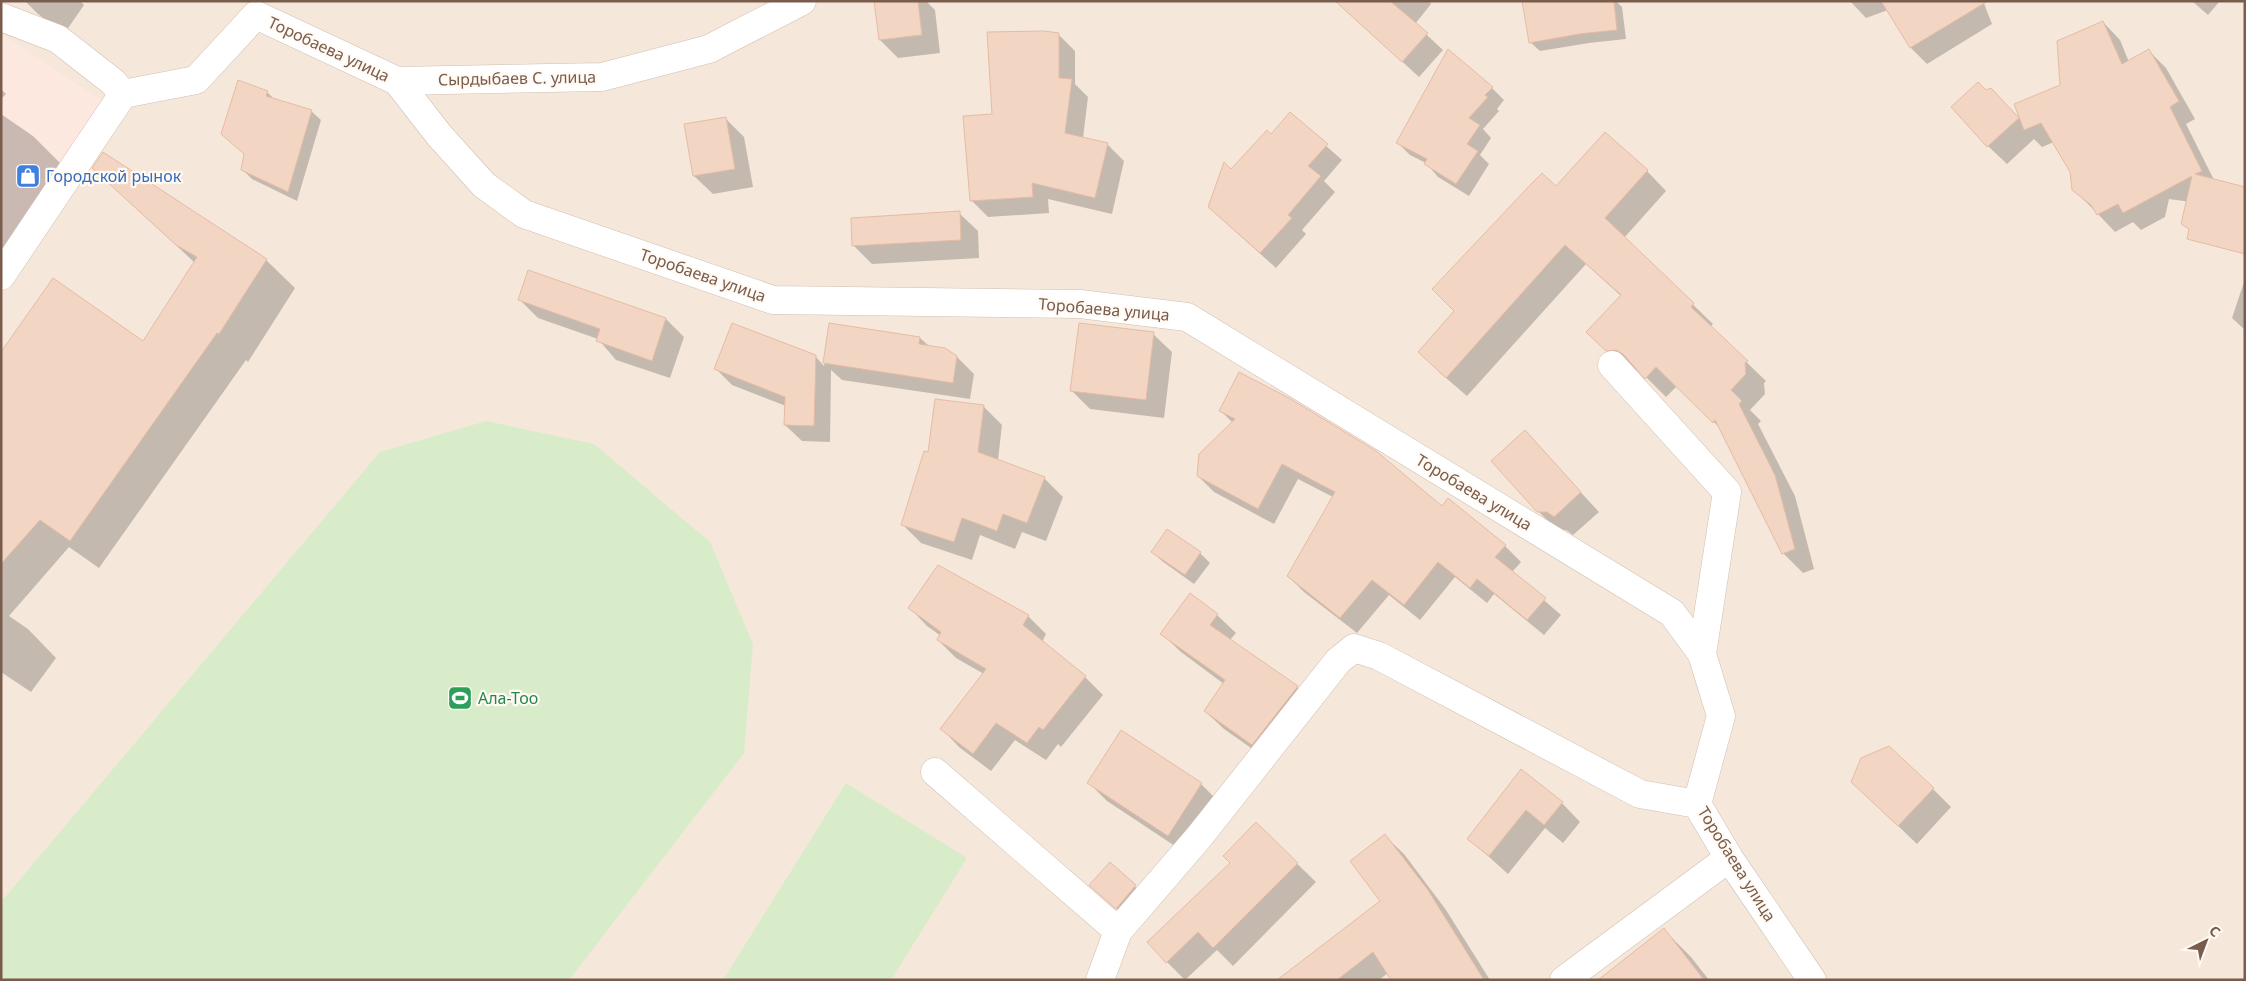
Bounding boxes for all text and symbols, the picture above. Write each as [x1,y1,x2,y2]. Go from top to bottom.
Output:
street label: Торобаева улица [265,11,393,87]
street label: Сырдыбаев С. улица [438,66,596,90]
shop icon: Городской рынок [15,163,41,189]
place label: Городской рынок [46,165,182,187]
street label: Торобаева улица [637,243,769,307]
street label: Торобаева улица [1037,292,1171,326]
street label: Торобаева улица [1412,449,1536,535]
sports icon: Ала-Тоо [447,685,473,711]
place label: Ала-Тоо [478,687,538,709]
street label: Торобаева улица [1693,802,1781,926]
north arrow [2181,916,2231,966]
text: С [2205,921,2225,941]

